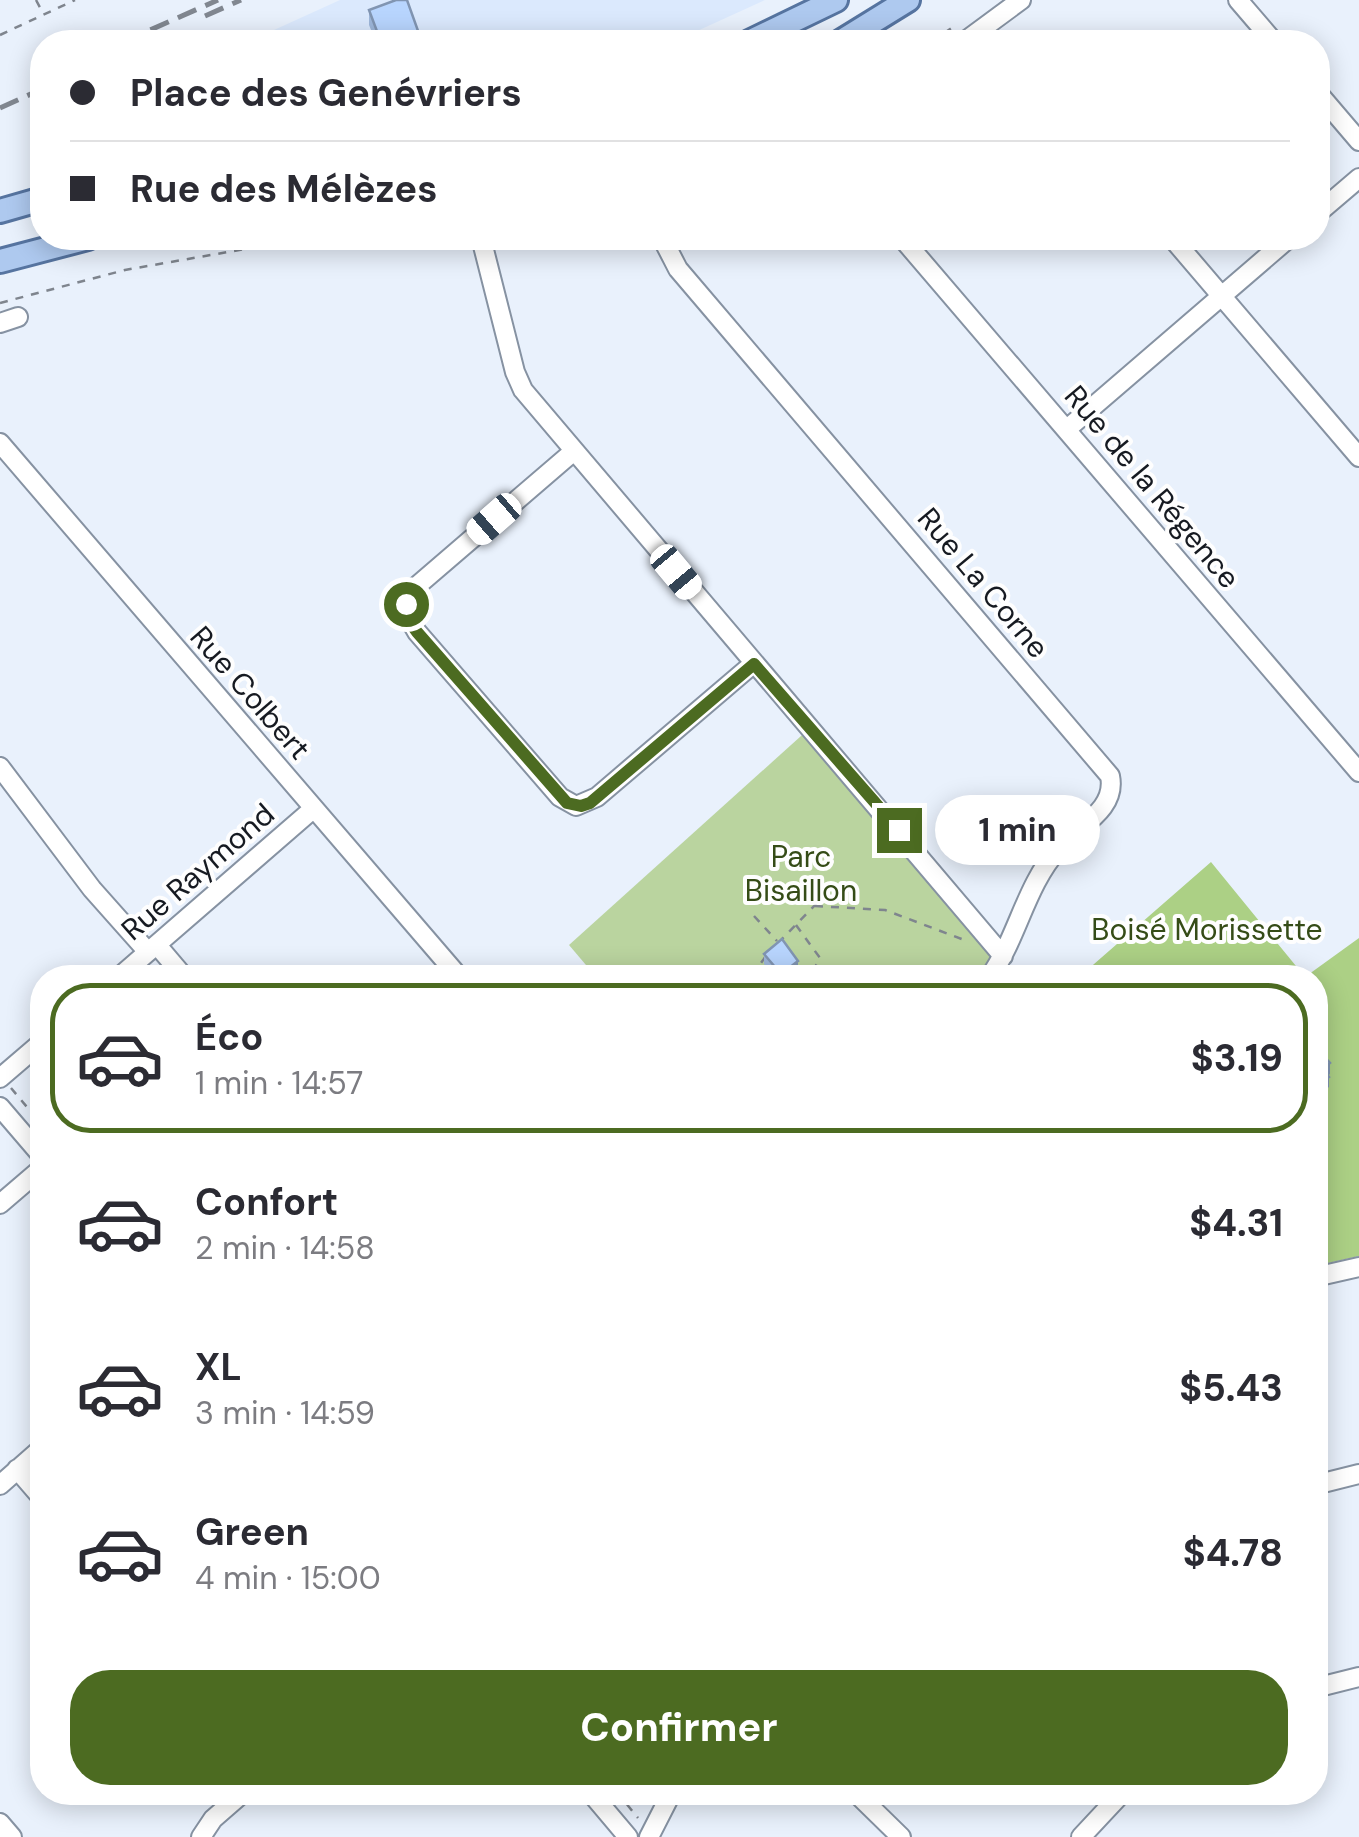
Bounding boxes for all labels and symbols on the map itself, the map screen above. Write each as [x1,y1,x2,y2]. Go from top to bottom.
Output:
street label: Rue de la Régence [1056,377,1249,596]
car [462,488,526,550]
street label: Rue La Corne [909,499,1058,666]
car [645,539,707,605]
route start [384,582,429,627]
street label: Rue Colbert [182,618,319,768]
street label: Rue Raymond [113,794,282,949]
callout: 1 min [934,795,1099,865]
route end [877,808,922,853]
park label: Parc Bisaillon [745,837,857,910]
park label: Boisé Morissette [1091,910,1323,949]

